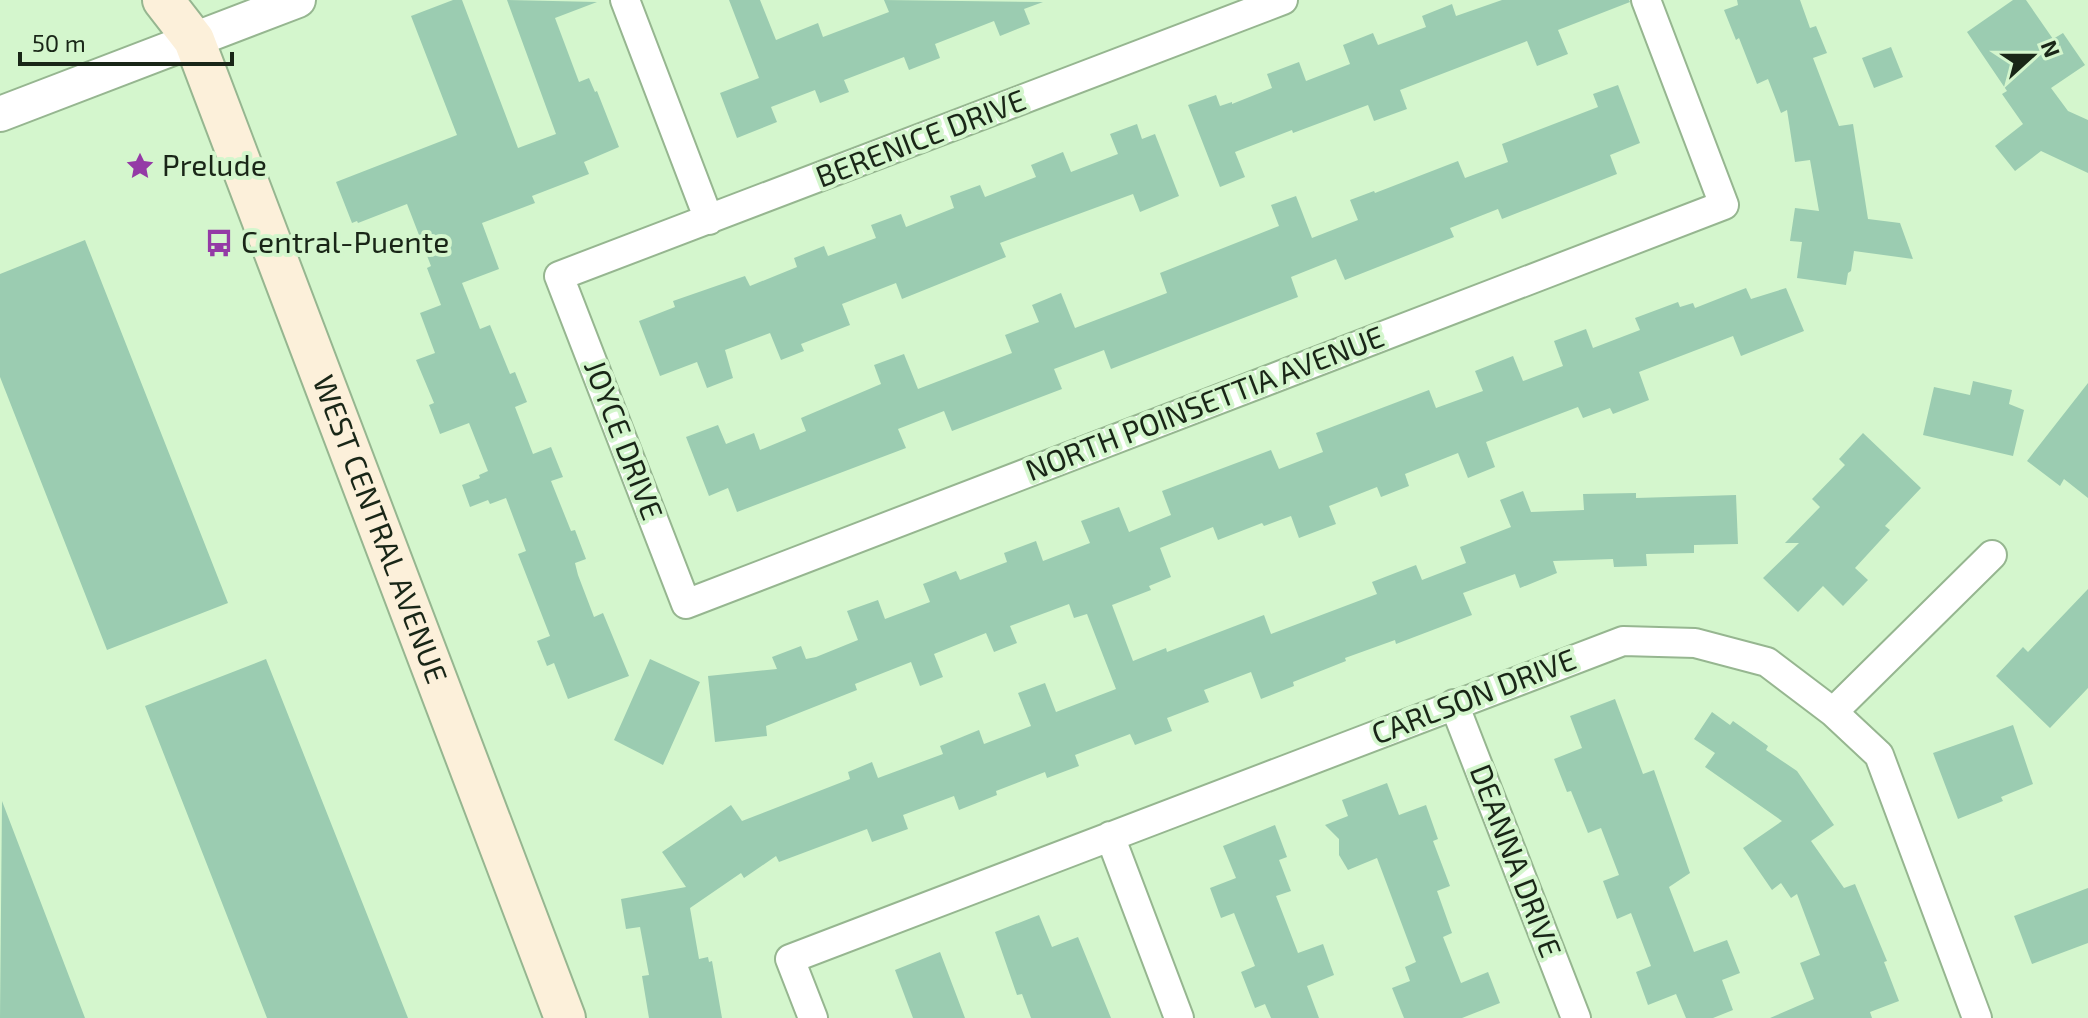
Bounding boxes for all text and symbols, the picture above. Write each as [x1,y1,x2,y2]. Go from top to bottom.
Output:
scale bar [20,16,232,66]
north arrow [1992,16,2072,96]
text: 50 m [32,28,86,57]
text: N [2037,36,2067,61]
street label: BERENICE DRIVE [810,81,1030,194]
place label: Prelude [162,146,267,182]
place icon: Prelude [125,151,155,181]
place label: Central-Puente [241,223,449,259]
bus stop icon: Central-Puente [204,228,234,258]
street label: NORTH POINSETTIA AVENUE [1020,317,1389,487]
street label: JOYCE DRIVE [578,354,672,524]
street label: WEST CENTRAL AVENUE [307,370,456,688]
street label: CARLSON DRIVE [1366,640,1580,751]
street label: DEANNA DRIVE [1464,759,1570,962]

